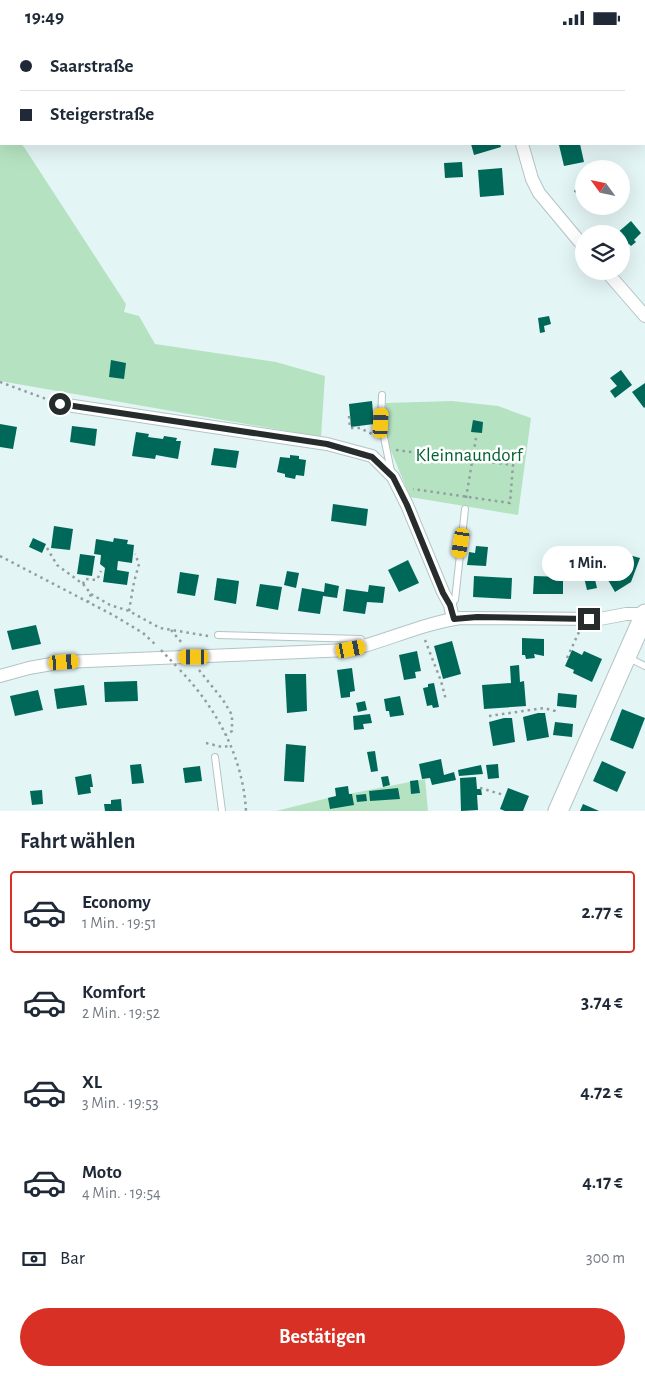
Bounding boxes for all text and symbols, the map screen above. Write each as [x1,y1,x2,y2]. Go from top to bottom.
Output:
text: 19:49 [25,8,64,27]
text: Saarstraße [50,57,134,76]
text: Steigerstraße [50,105,154,124]
north arrow [575,160,630,215]
map controls [575,160,630,280]
button: layers [575,225,630,280]
route start [49,393,71,415]
car [372,408,389,438]
park label: Kleinnaundorf [416,446,524,465]
car [451,527,470,559]
callout: 1 Min. [543,547,635,581]
text: 1 Min. [569,555,607,571]
route end [578,608,600,630]
car [334,639,367,659]
car [179,650,209,665]
car [48,653,79,671]
text: Fahrt wählen [20,830,135,852]
icon: car [22,890,67,935]
text: Economy [82,893,151,912]
text: 2.77 € [582,903,623,922]
text: 1 Min. · 19:51 [82,915,156,931]
icon: car [22,980,67,1025]
text: Komfort [82,983,146,1002]
text: 3.74 € [581,993,623,1012]
text: 2 Min. · 19:52 [82,1005,160,1021]
icon: car [22,1070,67,1115]
text: XL [82,1073,102,1092]
text: 4.72 € [580,1083,623,1102]
text: 3 Min. · 19:53 [82,1095,159,1111]
icon: car [22,1160,67,1205]
text: Moto [82,1163,122,1182]
text: 4.17 € [582,1173,623,1192]
text: 4 Min. · 19:54 [82,1185,161,1201]
icon: cash [20,1245,48,1273]
text: Bar [60,1249,85,1268]
text: 300 m [586,1250,625,1266]
button: Bestätigen [20,1308,625,1366]

